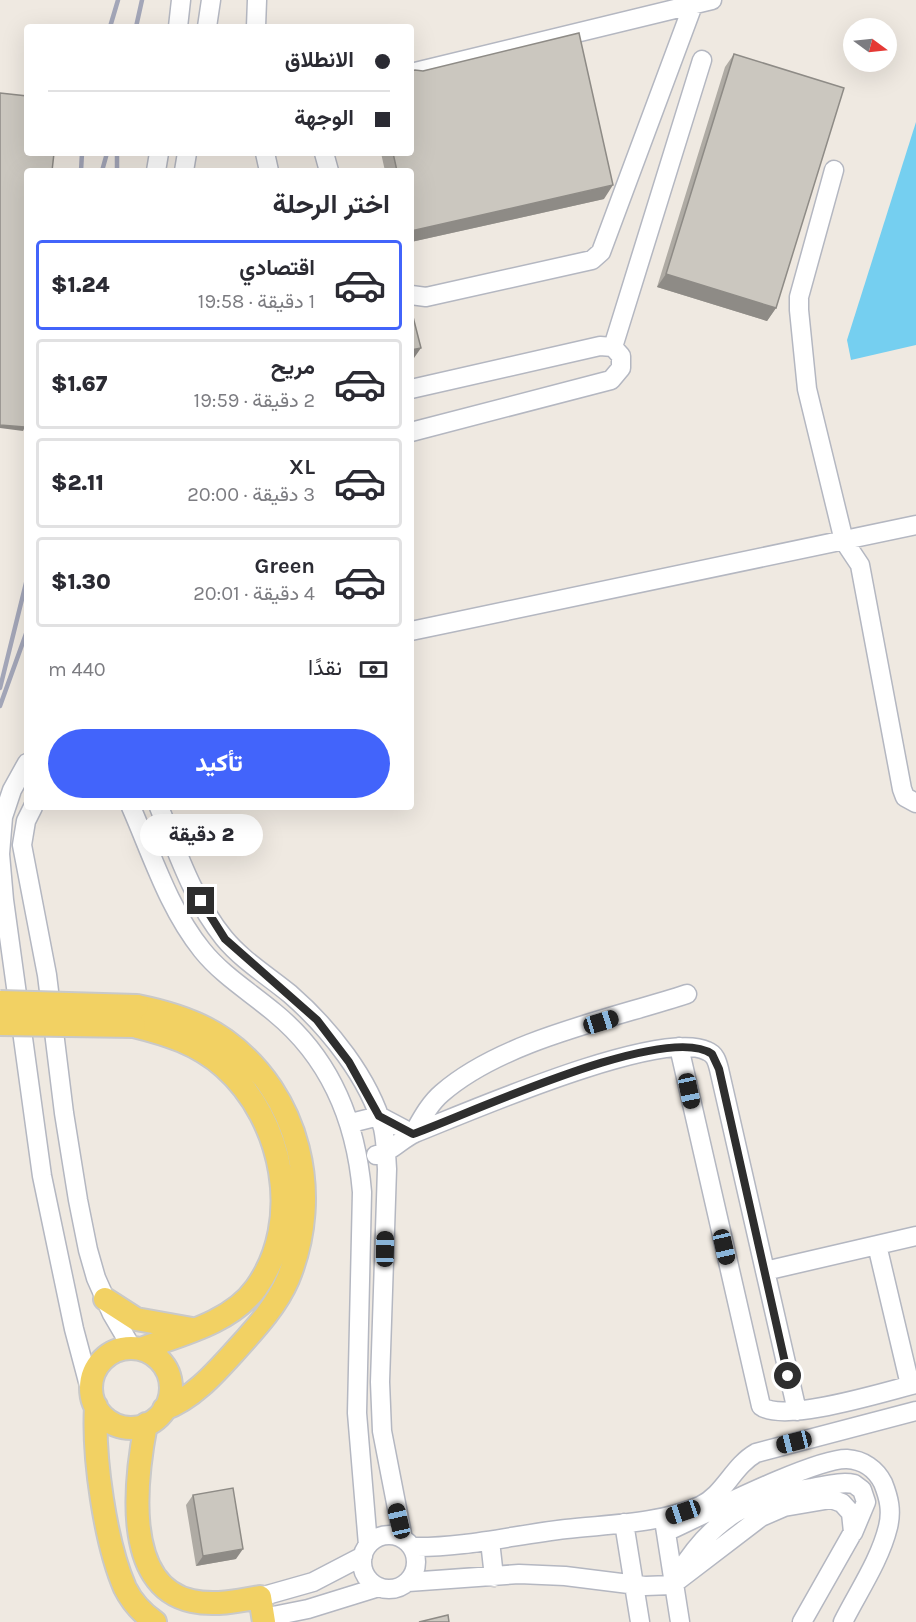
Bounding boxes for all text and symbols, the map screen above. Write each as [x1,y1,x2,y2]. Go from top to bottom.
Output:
north arrow [843,18,897,72]
map controls [843,18,897,72]
text: الانطلاق [285,47,354,73]
text: الوجهة [294,105,354,131]
text: اختر الرحلة [272,188,390,220]
text: اقتصادي [239,255,315,281]
icon: car [333,258,387,312]
text: $1.24 [51,272,109,298]
text: 1 دقيقة · 19:58 [198,290,315,313]
text: مريح [271,354,315,380]
icon: car [333,357,387,411]
text: $1.67 [51,371,107,397]
text: 2 دقيقة · 19:59 [194,389,315,412]
text: XL [289,454,315,480]
icon: car [333,456,387,510]
text: $2.11 [51,470,104,496]
text: 3 دقيقة · 20:00 [187,483,315,506]
text: Green [254,553,315,579]
icon: car [333,555,387,609]
text: $1.30 [51,569,111,595]
text: 4 دقيقة · 20:01 [193,582,315,605]
icon: cash [357,653,390,686]
text: نقدًا [308,655,342,681]
text: 440 m [48,658,106,681]
button: تأكيد [48,729,390,798]
callout: 2 دقيقة [140,814,262,856]
text: 2 دقيقة [169,823,234,846]
route end [187,887,214,914]
car [581,1008,621,1036]
car [676,1072,702,1110]
car [711,1227,737,1267]
car [376,1231,394,1267]
route start [774,1362,801,1389]
car [774,1429,814,1455]
car [663,1498,703,1526]
car [386,1501,412,1541]

